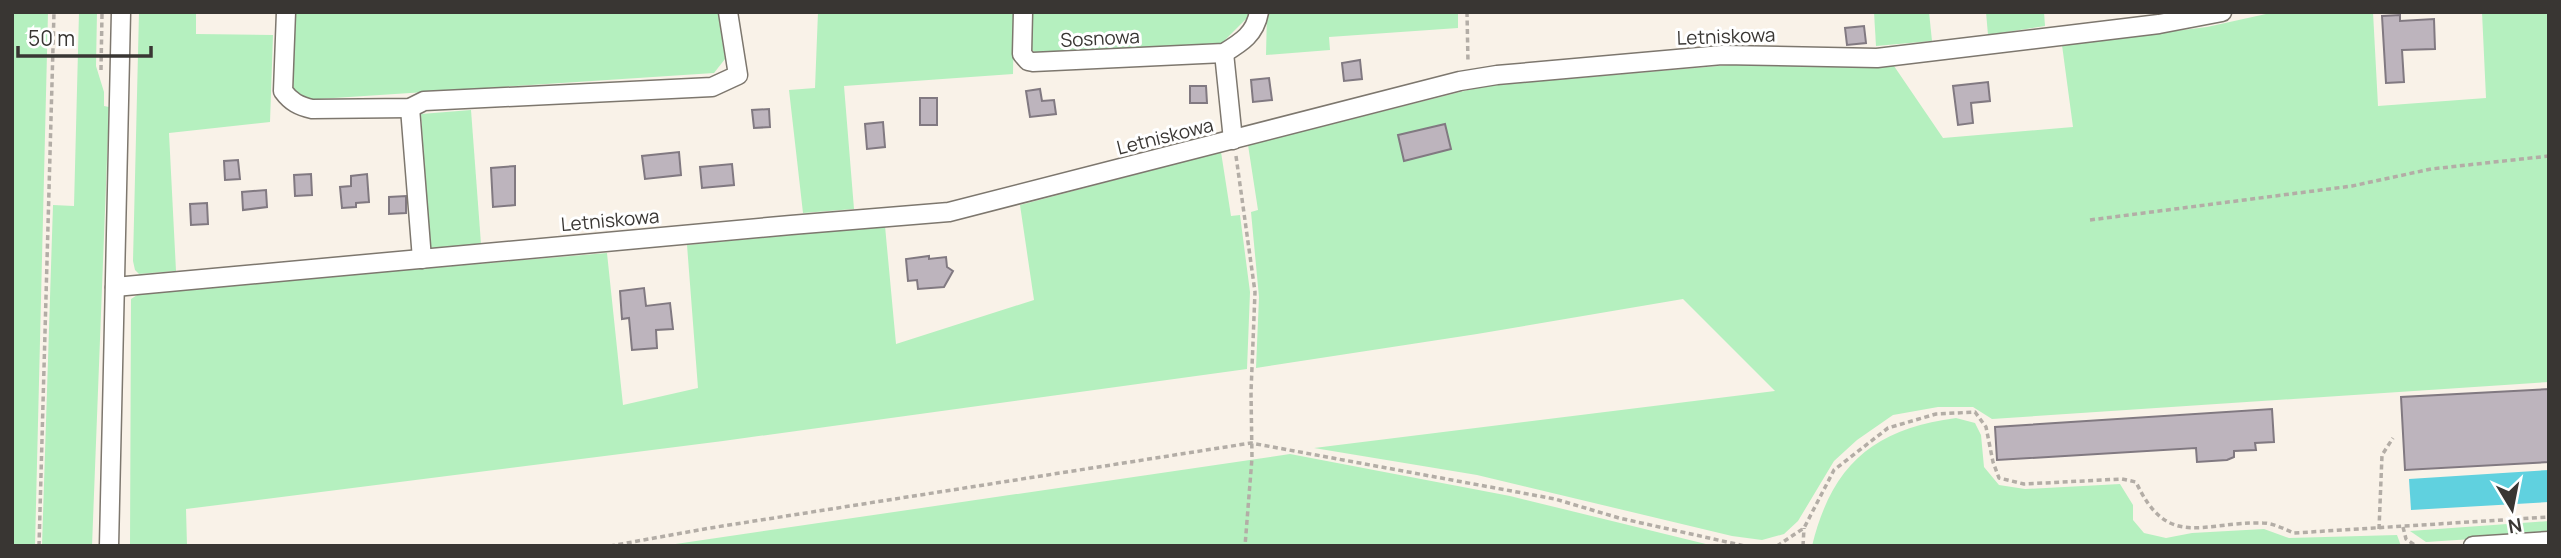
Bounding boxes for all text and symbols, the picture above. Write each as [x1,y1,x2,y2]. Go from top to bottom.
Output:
scale bar [18,14,150,58]
street label: Letniskowa [1676,21,1776,51]
street label: Sosnowa [1060,23,1140,53]
text: 50 m [28,24,75,52]
street label: Letniskowa [1114,111,1216,161]
street label: Letniskowa [560,203,660,237]
north arrow [2477,474,2547,544]
text: N [2506,512,2524,540]

